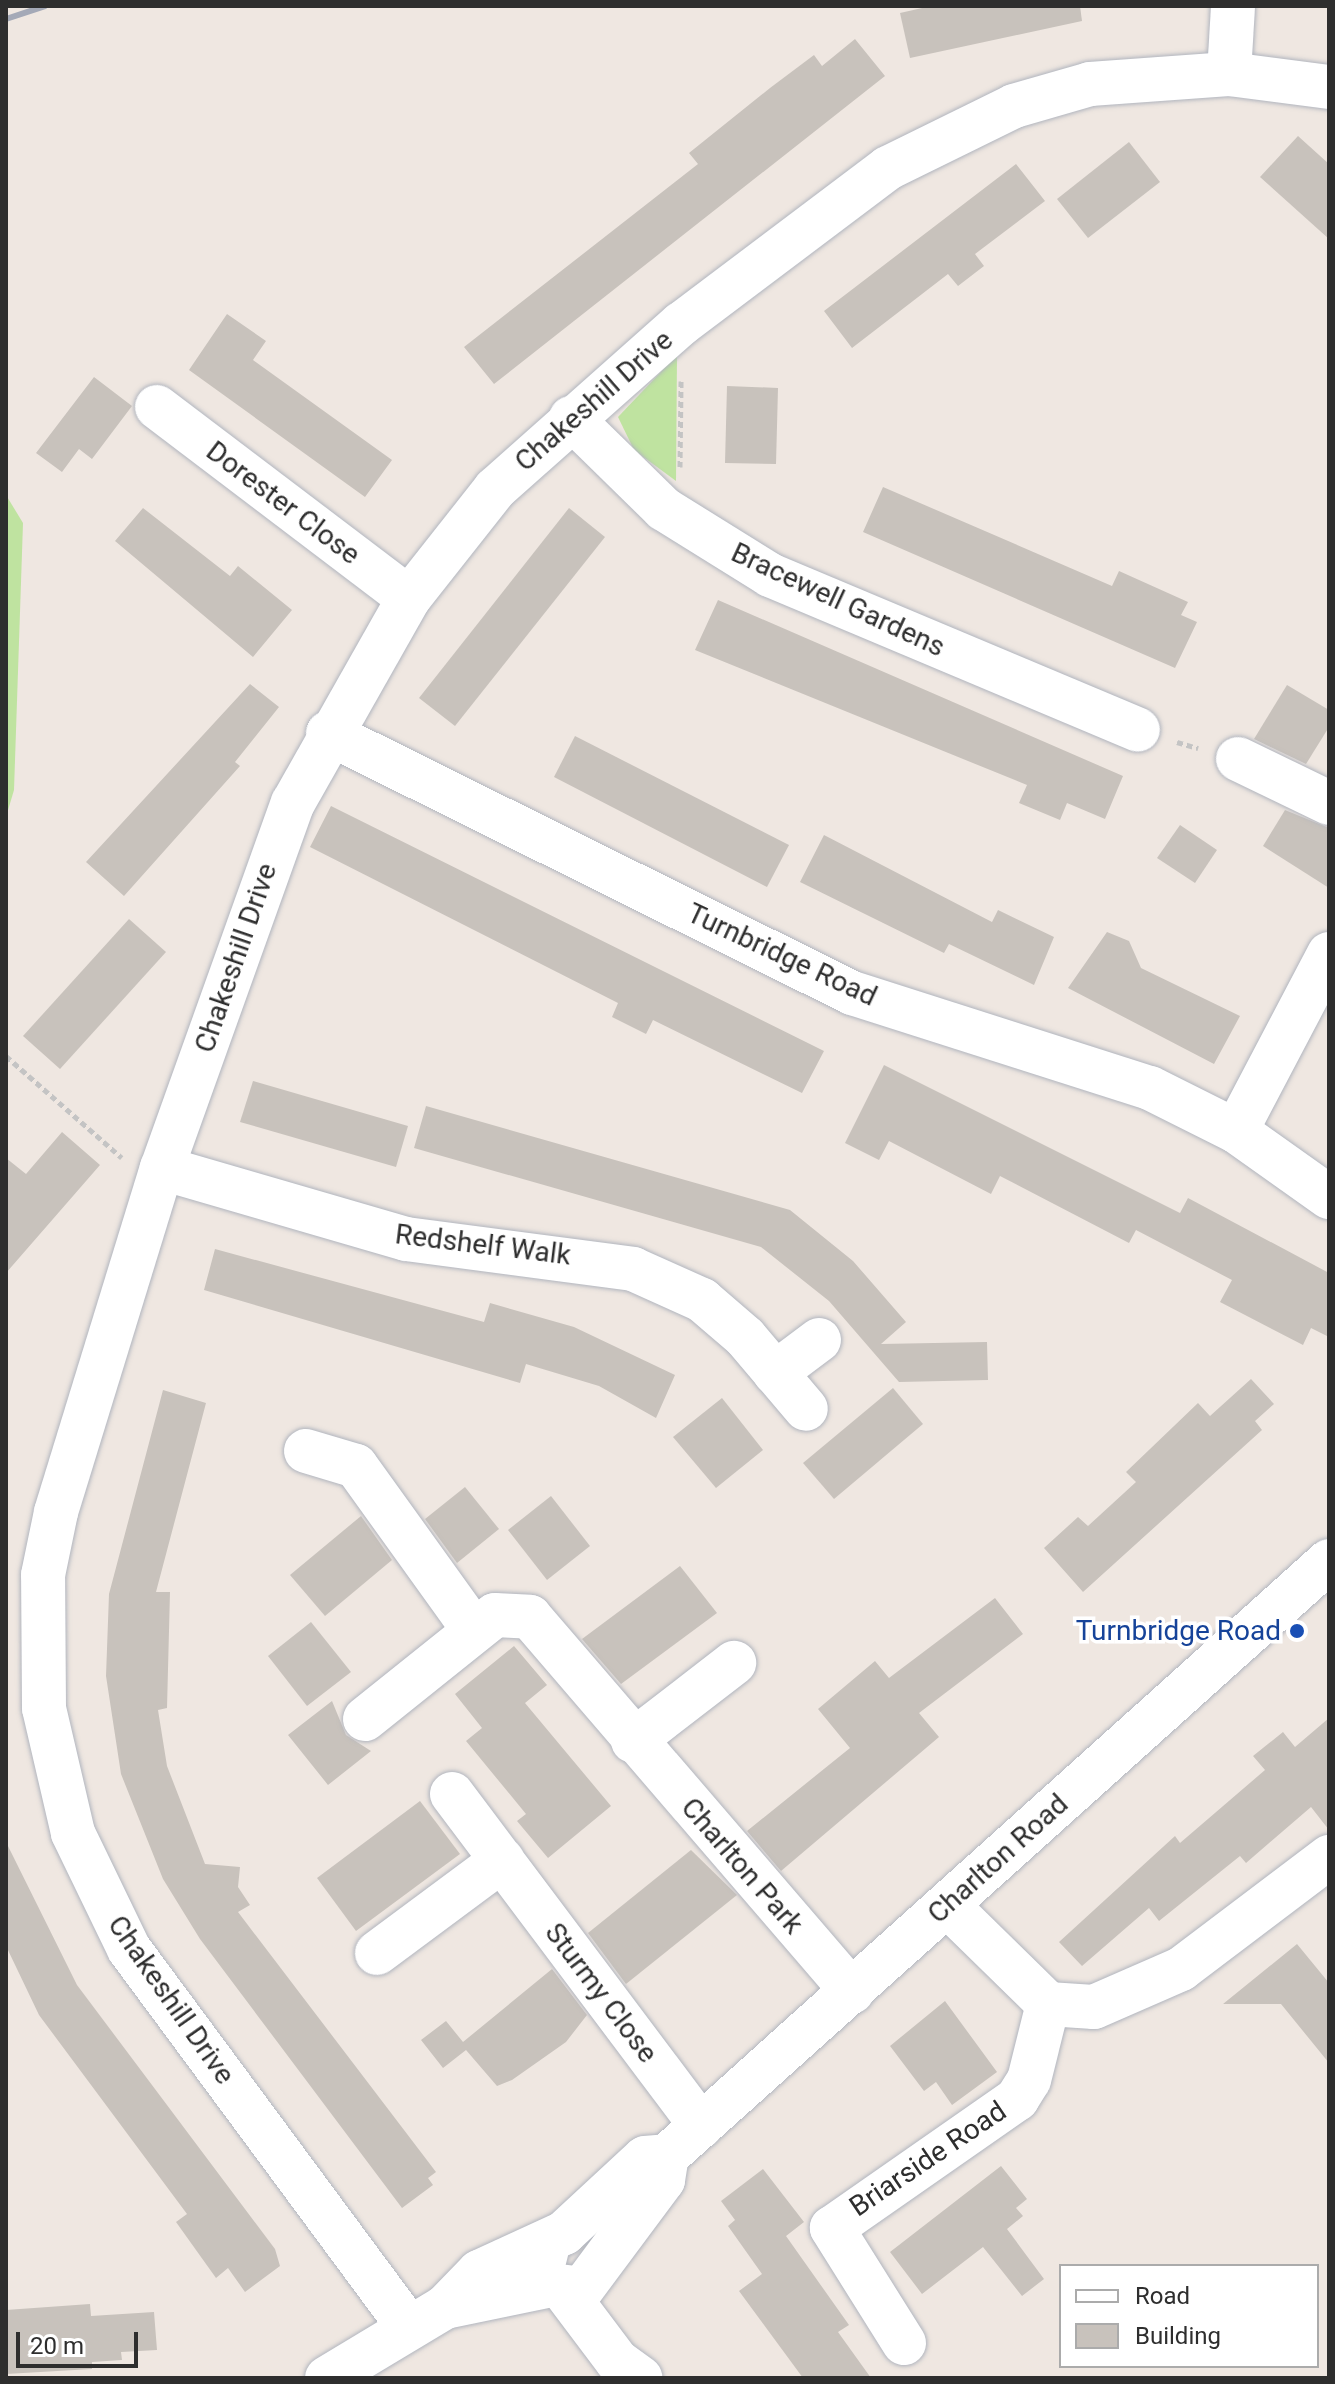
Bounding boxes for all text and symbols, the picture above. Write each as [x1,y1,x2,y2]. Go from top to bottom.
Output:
street label: Chakeshill Drive [508,323,680,479]
street label: Dorester Close [200,434,366,572]
street label: Bracewell Gardens [726,536,950,664]
street label: Chakeshill Drive [188,859,284,1057]
street label: Turnbridge Road [682,896,882,1014]
street label: Redshelf Walk [393,1218,573,1272]
place label: Turnbridge Road [1076,1614,1281,1648]
marker: Turnbridge Road [1288,1622,1306,1640]
street label: Charlton Road [921,1787,1075,1931]
street label: Charlton Park [674,1791,810,1941]
street label: Chakeshill Drive [101,1909,241,2091]
street label: Sturmy Close [538,1917,664,2069]
street label: Briarside Road [843,2094,1013,2224]
legend [1059,2264,1319,2368]
text: Road [1135,2282,1190,2310]
scale bar [20,2316,142,2366]
text: Building [1135,2322,1221,2350]
text: 20 m [30,2332,84,2360]

